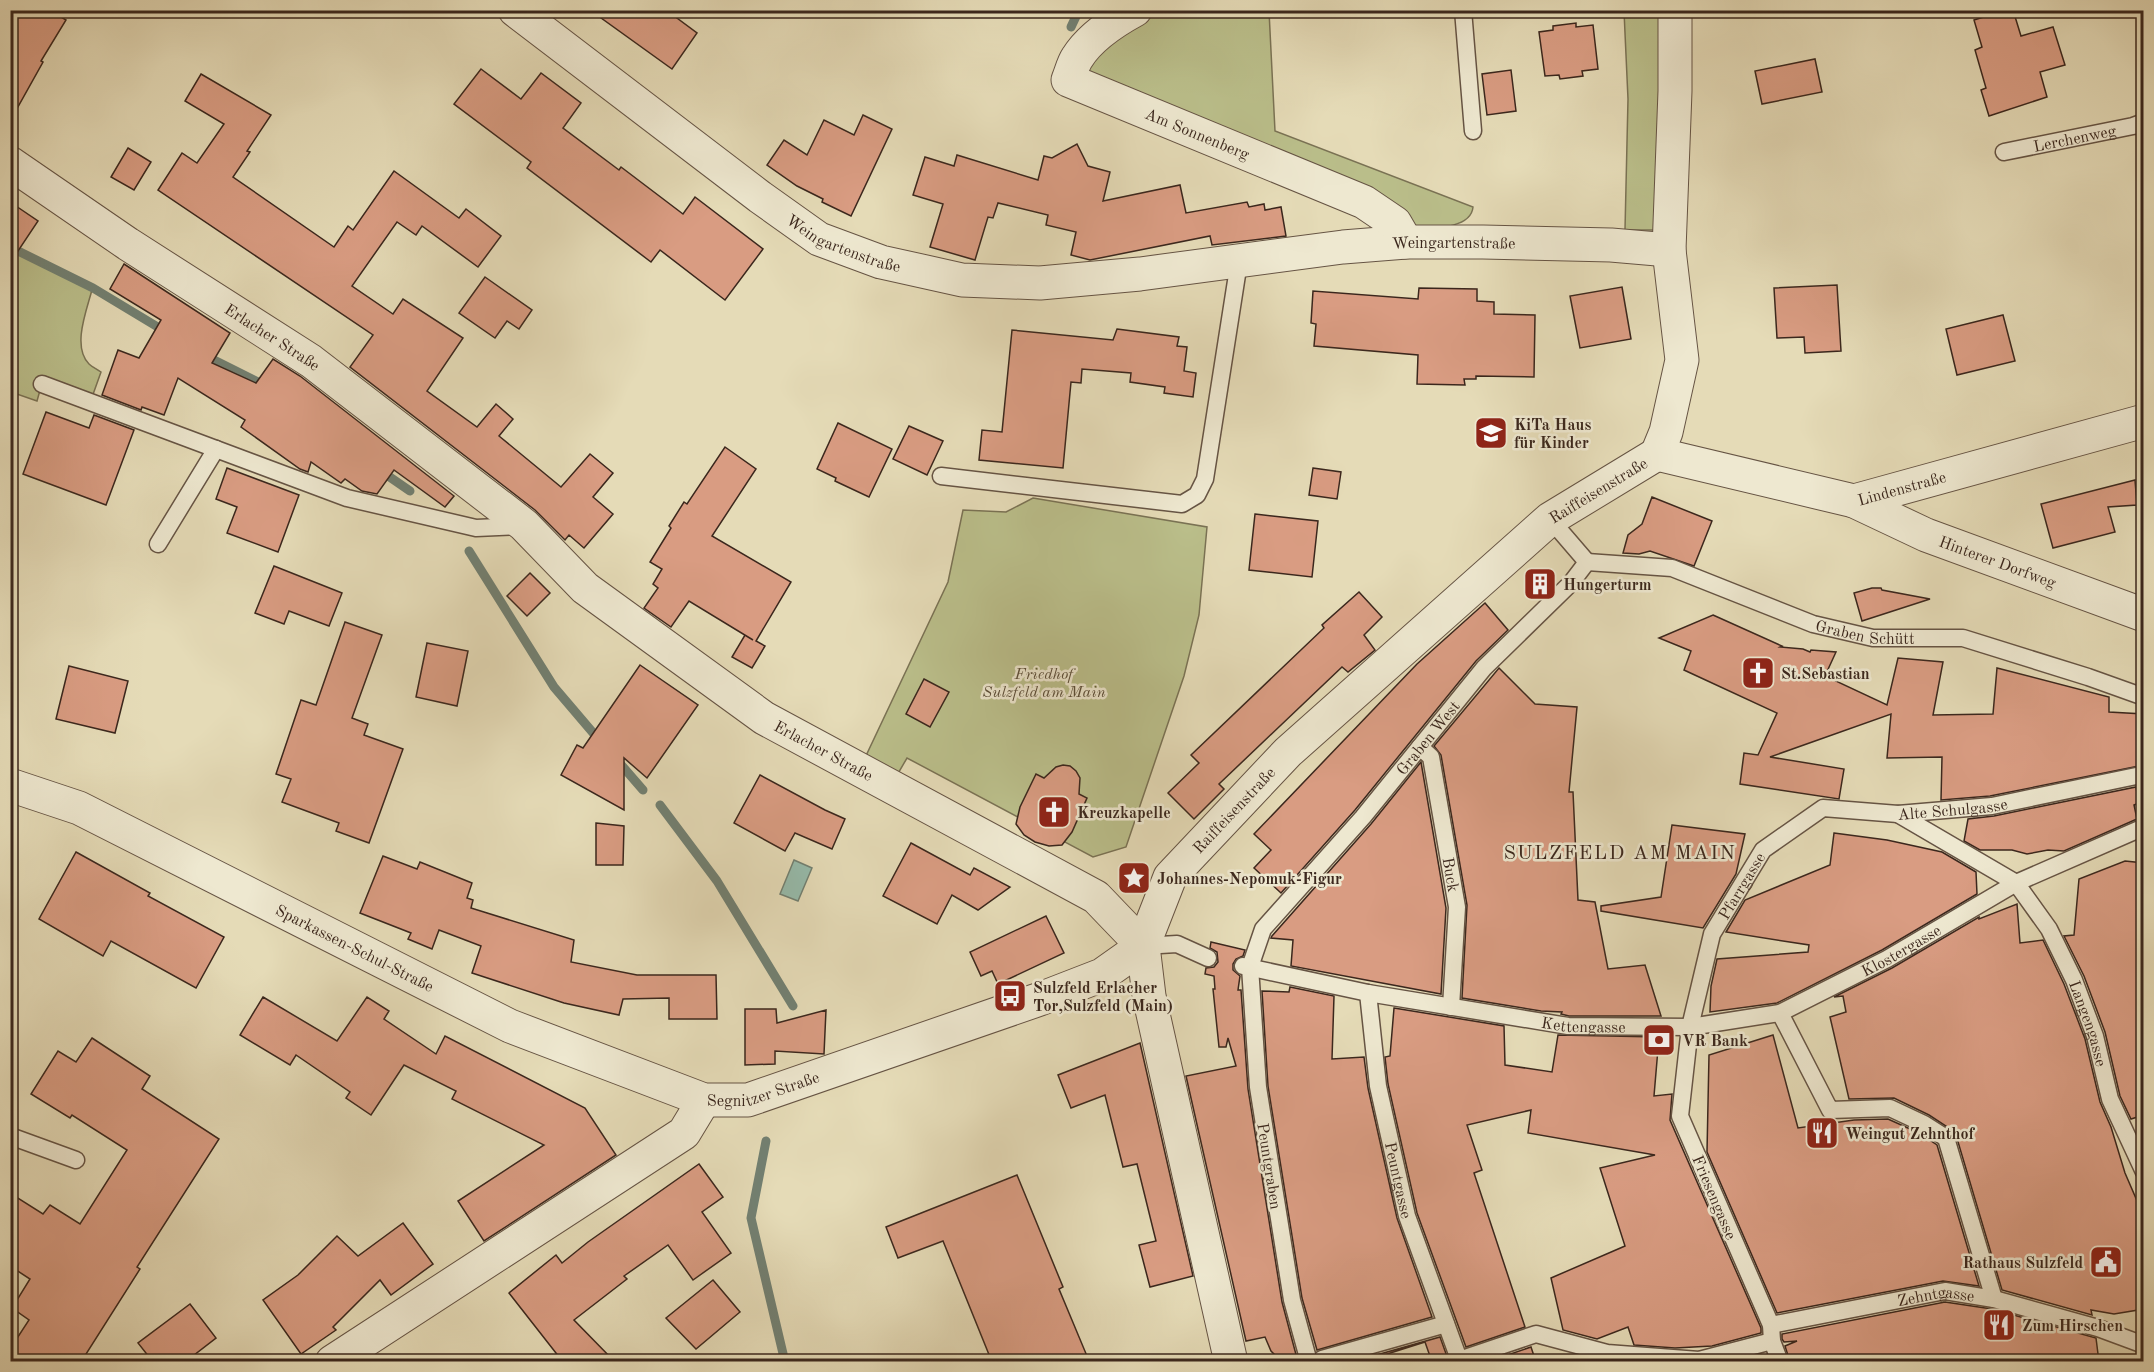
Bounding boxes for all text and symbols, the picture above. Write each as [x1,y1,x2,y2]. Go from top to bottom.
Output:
street label: Am Sonnenberg [1142,107,1252,164]
street label: Lerchenweg [2032,124,2118,156]
street label: Weingartenstraße [783,212,902,276]
street label: Weingartenstraße [1392,236,1516,253]
street label: Erlacher Straße [221,302,322,375]
school or university icon: KiTa Haus für Kinder [1473,415,1509,451]
place label: KiTa Haus für Kinder [1514,418,1591,452]
street label: Raiffeisenstraße [1547,456,1651,528]
street label: Lindenstraße [1856,470,1948,510]
street label: Hinterer Dorfweg [1936,534,2058,592]
building icon: Hungerturm [1522,566,1558,602]
place label: Hungerturm [1563,578,1652,594]
street label: Graben Schütt [1814,619,1915,648]
church icon: St.Sebastian [1740,655,1776,691]
park label: Friedhof Sulzfeld am Main [982,667,1106,701]
place label: St.Sebastian [1781,667,1870,683]
street label: Graben West [1394,698,1464,779]
street label: Erlacher Straße [771,719,875,785]
street label: Raiffeisenstraße [1191,765,1279,857]
church icon: Kreuzkapelle [1036,794,1072,830]
street label: Alte Schulgasse [1897,797,2009,824]
place label: Kreuzkapelle [1077,806,1171,822]
district label: SULZFELD AM MAIN [1504,844,1736,864]
street label: Pfarrgasse [1717,851,1769,923]
street label: Buck [1439,856,1460,893]
place icon: Johannes-Nepomuk-Figur [1116,860,1152,896]
place label: Johannes-Nepomuk-Figur [1157,872,1342,888]
street label: Sparkassen-Schul-Straße [272,903,436,996]
street label: Klostergasse [1859,923,1944,980]
bus stop icon: Sulzfeld Erlacher Tor,Sulzfeld (Main) [992,978,1028,1014]
street label: Langengasse [2065,979,2108,1068]
place label: Sulzfeld Erlacher Tor,Sulzfeld (Main) [1033,981,1173,1015]
street label: Kettengasse [1540,1016,1626,1036]
bank icon: VR Bank [1641,1022,1677,1058]
place label: VR Bank [1682,1034,1748,1050]
street label: Segnitzer Straße [707,1070,822,1110]
restaurant icon: Weingut Zehnthof [1804,1115,1840,1151]
street label: Peuntgraben [1253,1122,1283,1211]
place label: Weingut Zehnthof [1845,1127,1976,1143]
street label: Peuntgasse [1381,1141,1413,1220]
street label: Friesengasse [1688,1153,1738,1242]
public building icon: Rathaus Sulzfeld [2088,1244,2124,1280]
place label: Rathaus Sulzfeld [1962,1256,2083,1272]
street label: Zehntgasse [1896,1285,1976,1310]
restaurant icon: Zum Hirschen [1981,1307,2017,1343]
place label: Zum Hirschen [2022,1319,2123,1335]

